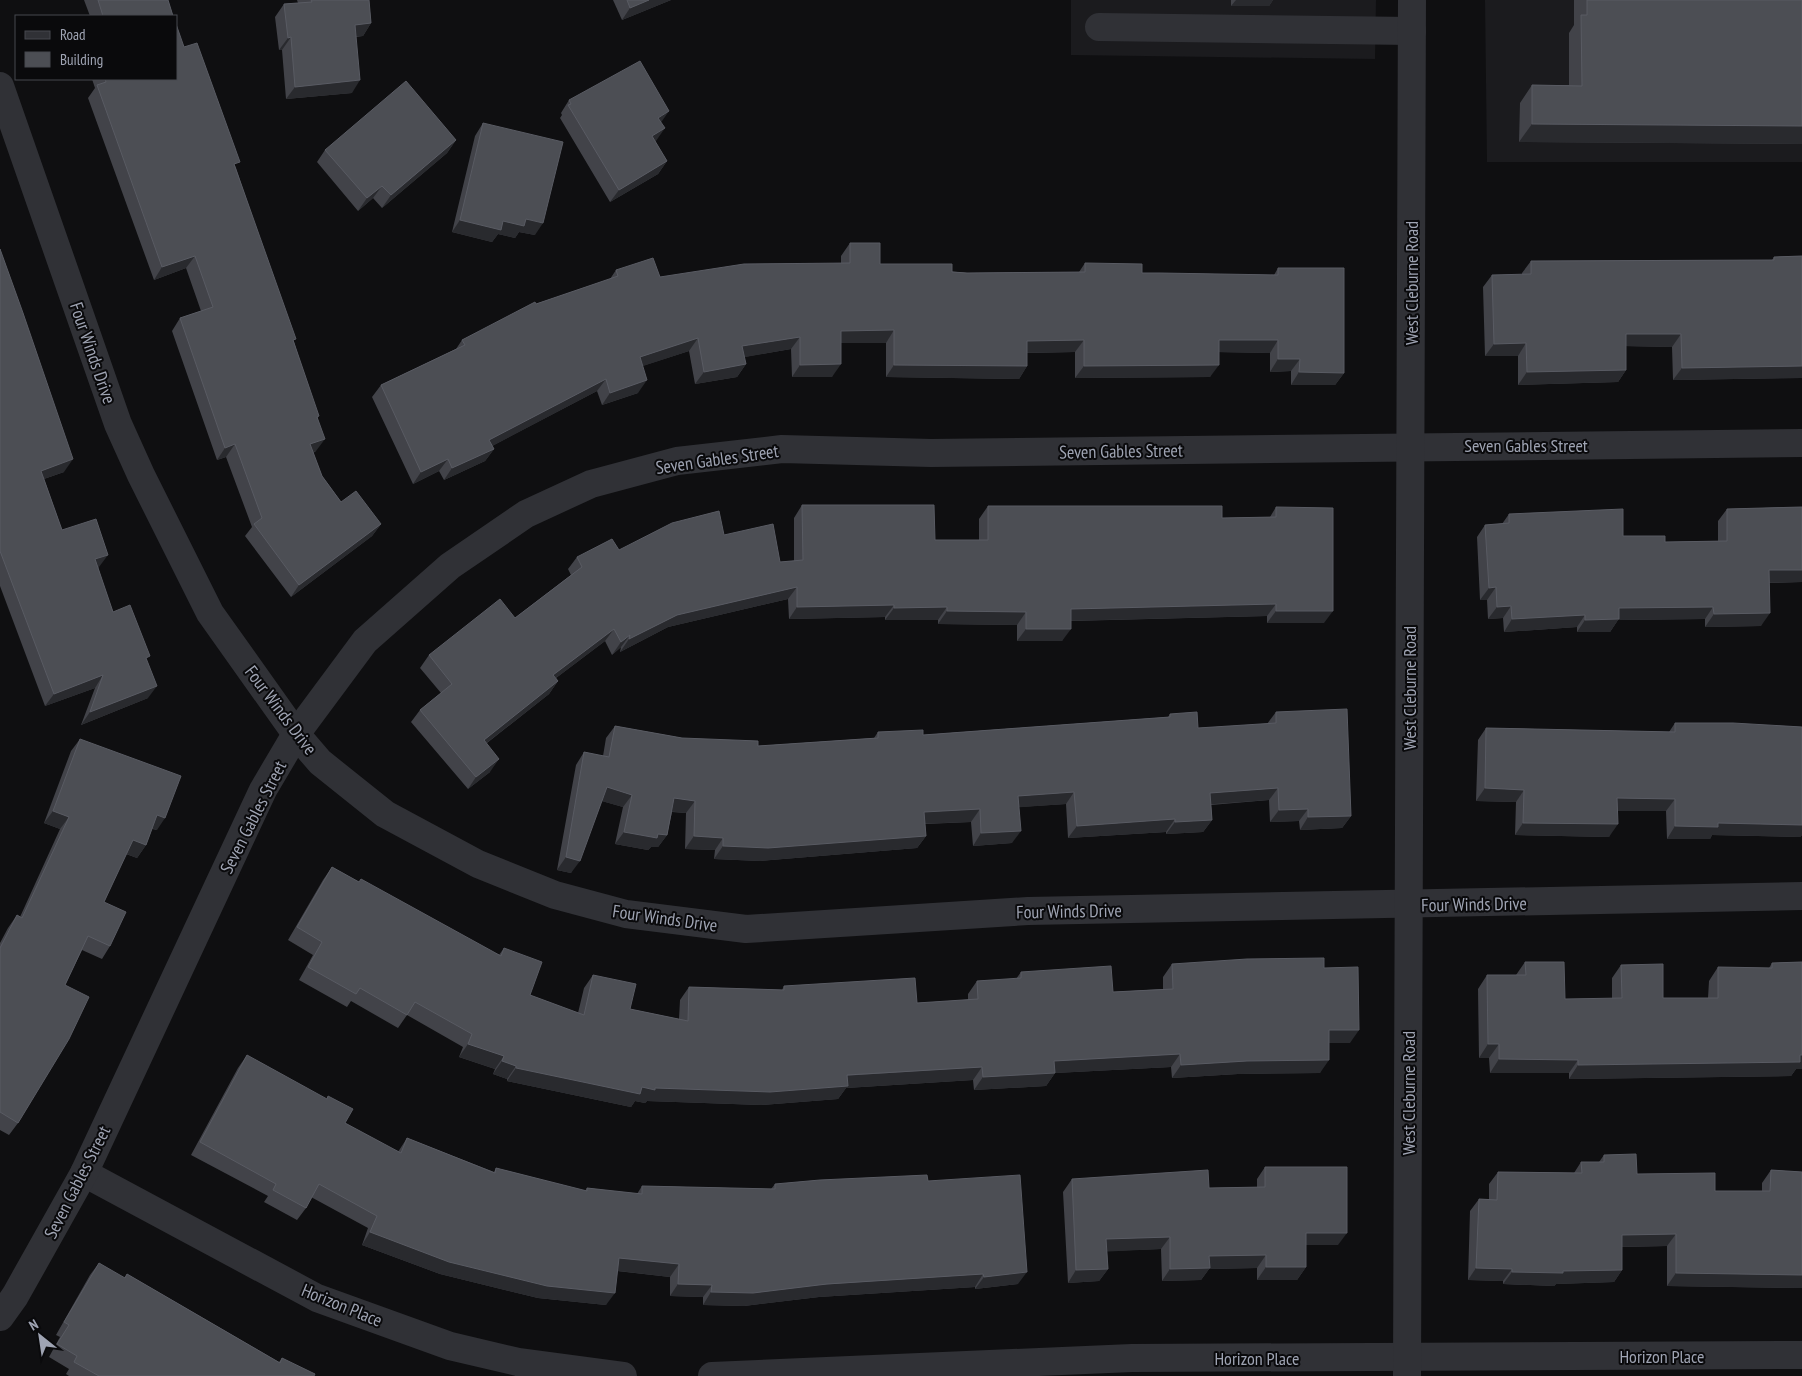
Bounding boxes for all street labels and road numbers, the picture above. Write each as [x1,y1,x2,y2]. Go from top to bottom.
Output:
street label: West Cleburne Road [1400,221,1423,345]
street label: Four Winds Drive [65,299,121,407]
street label: Seven Gables Street [1464,434,1588,457]
street label: Seven Gables Street [1059,438,1183,464]
street label: Seven Gables Street [654,439,780,479]
street label: West Cleburne Road [1398,626,1421,750]
street label: Four Winds Drive [240,661,322,759]
street label: Seven Gables Street [215,757,291,877]
street label: Four Winds Drive [1421,892,1527,916]
street label: Four Winds Drive [611,899,719,937]
street label: Four Winds Drive [1016,899,1122,923]
street label: West Cleburne Road [1397,1031,1420,1155]
street label: Seven Gables Street [39,1122,115,1242]
street label: Horizon Place [298,1278,386,1332]
street label: Horizon Place [1619,1345,1705,1368]
street label: Horizon Place [1214,1347,1300,1370]

